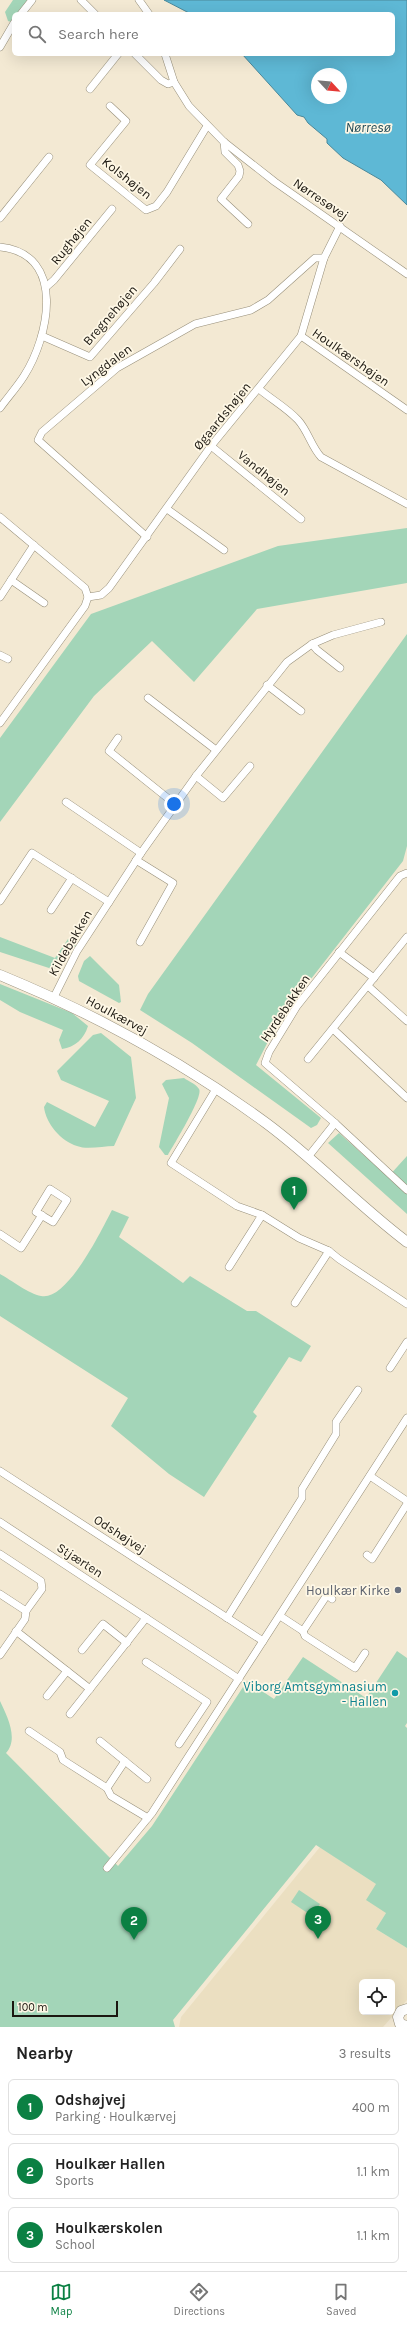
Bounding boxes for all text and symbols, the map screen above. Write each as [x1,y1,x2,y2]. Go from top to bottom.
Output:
search box [12,12,395,56]
icon: search [26,23,48,45]
text: Search here [58,25,139,43]
north arrow [311,68,347,104]
water label: Nørresø [345,119,392,136]
street label: Kolshøjen [99,154,155,202]
street label: Nørresøvej [291,175,351,223]
street label: Rughøjen [47,214,95,268]
street label: Bregnehøjen [80,282,140,348]
street label: Houlkærshøjen [310,325,392,389]
street label: Lyngdalen [78,341,134,389]
street label: Øgaardshøjen [190,379,254,453]
street label: Vandhøjen [235,447,293,499]
your location [164,794,184,814]
street label: Kildebakken [45,907,95,979]
street label: Hyrdebakken [257,972,313,1044]
street label: Houlkærvej [84,993,150,1037]
pin: 1 [281,1177,307,1210]
street label: Odshøjvej [91,1512,149,1556]
street label: Stjærten [54,1540,106,1580]
place label: Houlkær Kirke [306,1583,390,1598]
marker: Houlkær Kirke [393,1585,403,1595]
place label: Viborg Amtsgymnasium - Hallen [243,1679,387,1709]
marker: Viborg Amtsgymnasium - Hallen [390,1688,400,1698]
pin: 3 [305,1906,331,1939]
pin: 2 [121,1907,147,1940]
map controls [359,1979,395,2015]
button: locate [359,1979,395,2015]
scale bar [12,1999,118,2018]
text: 100 m [18,2001,48,2014]
text: Nearby [16,2043,73,2063]
text: 3 results [339,2046,391,2061]
text: Odshøjvej [55,2091,126,2109]
text: 1 [28,2100,32,2115]
text: 400 m [352,2100,390,2115]
text: Parking · Houlkærvej [55,2109,177,2124]
text: Houlkær Hallen [55,2155,165,2173]
text: 2 [26,2164,34,2179]
text: 1.1 km [357,2164,390,2179]
text: Sports [55,2173,94,2188]
text: Houlkærskolen [55,2219,163,2237]
text: 3 [26,2228,34,2243]
text: 1.1 km [357,2228,390,2243]
text: School [55,2237,95,2252]
tab: Map [50,2281,72,2318]
tab: Directions [173,2281,225,2318]
tab: Saved [326,2281,357,2318]

